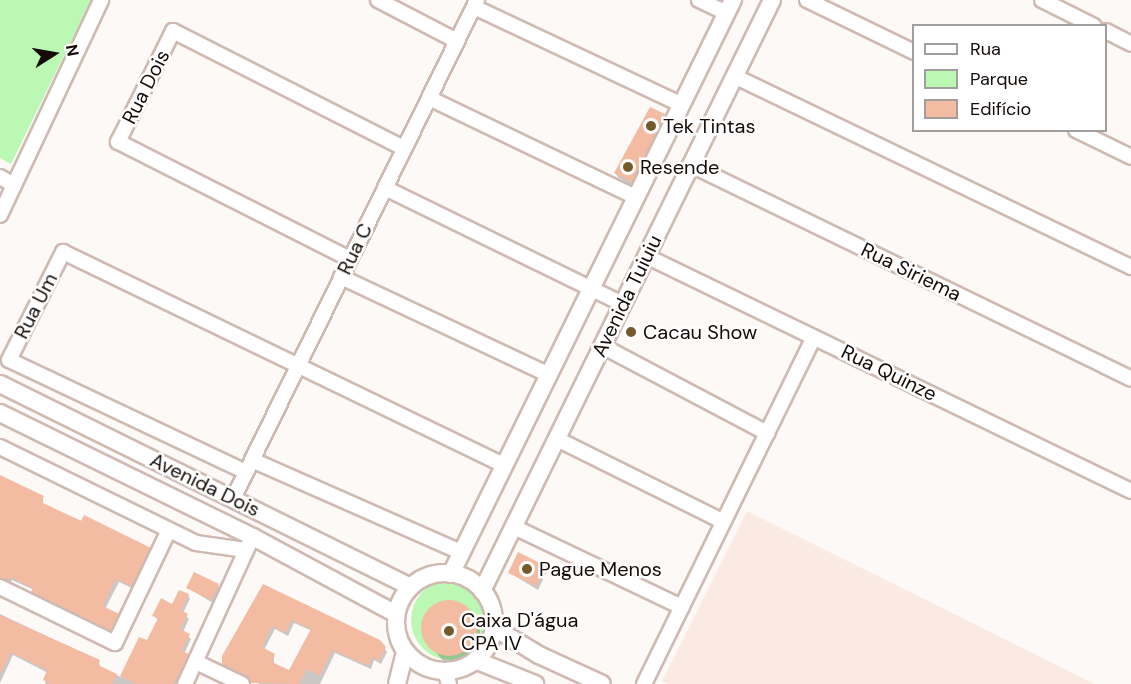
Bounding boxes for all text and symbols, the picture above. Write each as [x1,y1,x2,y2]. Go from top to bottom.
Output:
north arrow [24,24,84,84]
legend [912,24,1107,132]
text: Rua [970,37,1001,61]
text: N [61,43,84,58]
street label: Rua Dois [117,46,175,128]
text: Parque [970,67,1028,91]
text: Edifício [970,97,1031,121]
place label: Tek Tintas [663,114,755,138]
marker: Tek Tintas [644,119,658,133]
place label: Resende [640,155,719,179]
marker: Resende [621,160,635,174]
street label: Rua C [332,220,378,278]
street label: Avenida Tuiuiu [587,231,667,361]
street label: Rua Siriema [857,237,965,307]
street label: Rua Um [9,269,63,343]
place label: Cacau Show [643,320,757,344]
marker: Cacau Show [624,325,638,339]
street label: Rua Quinze [837,340,941,406]
street label: Avenida Dois [146,448,264,522]
place label: Pague Menos [539,557,662,581]
marker: Pague Menos [520,562,534,576]
place label: Caixa D'água CPA IV [461,608,578,655]
marker: Caixa D'água CPA IV [442,624,456,638]

